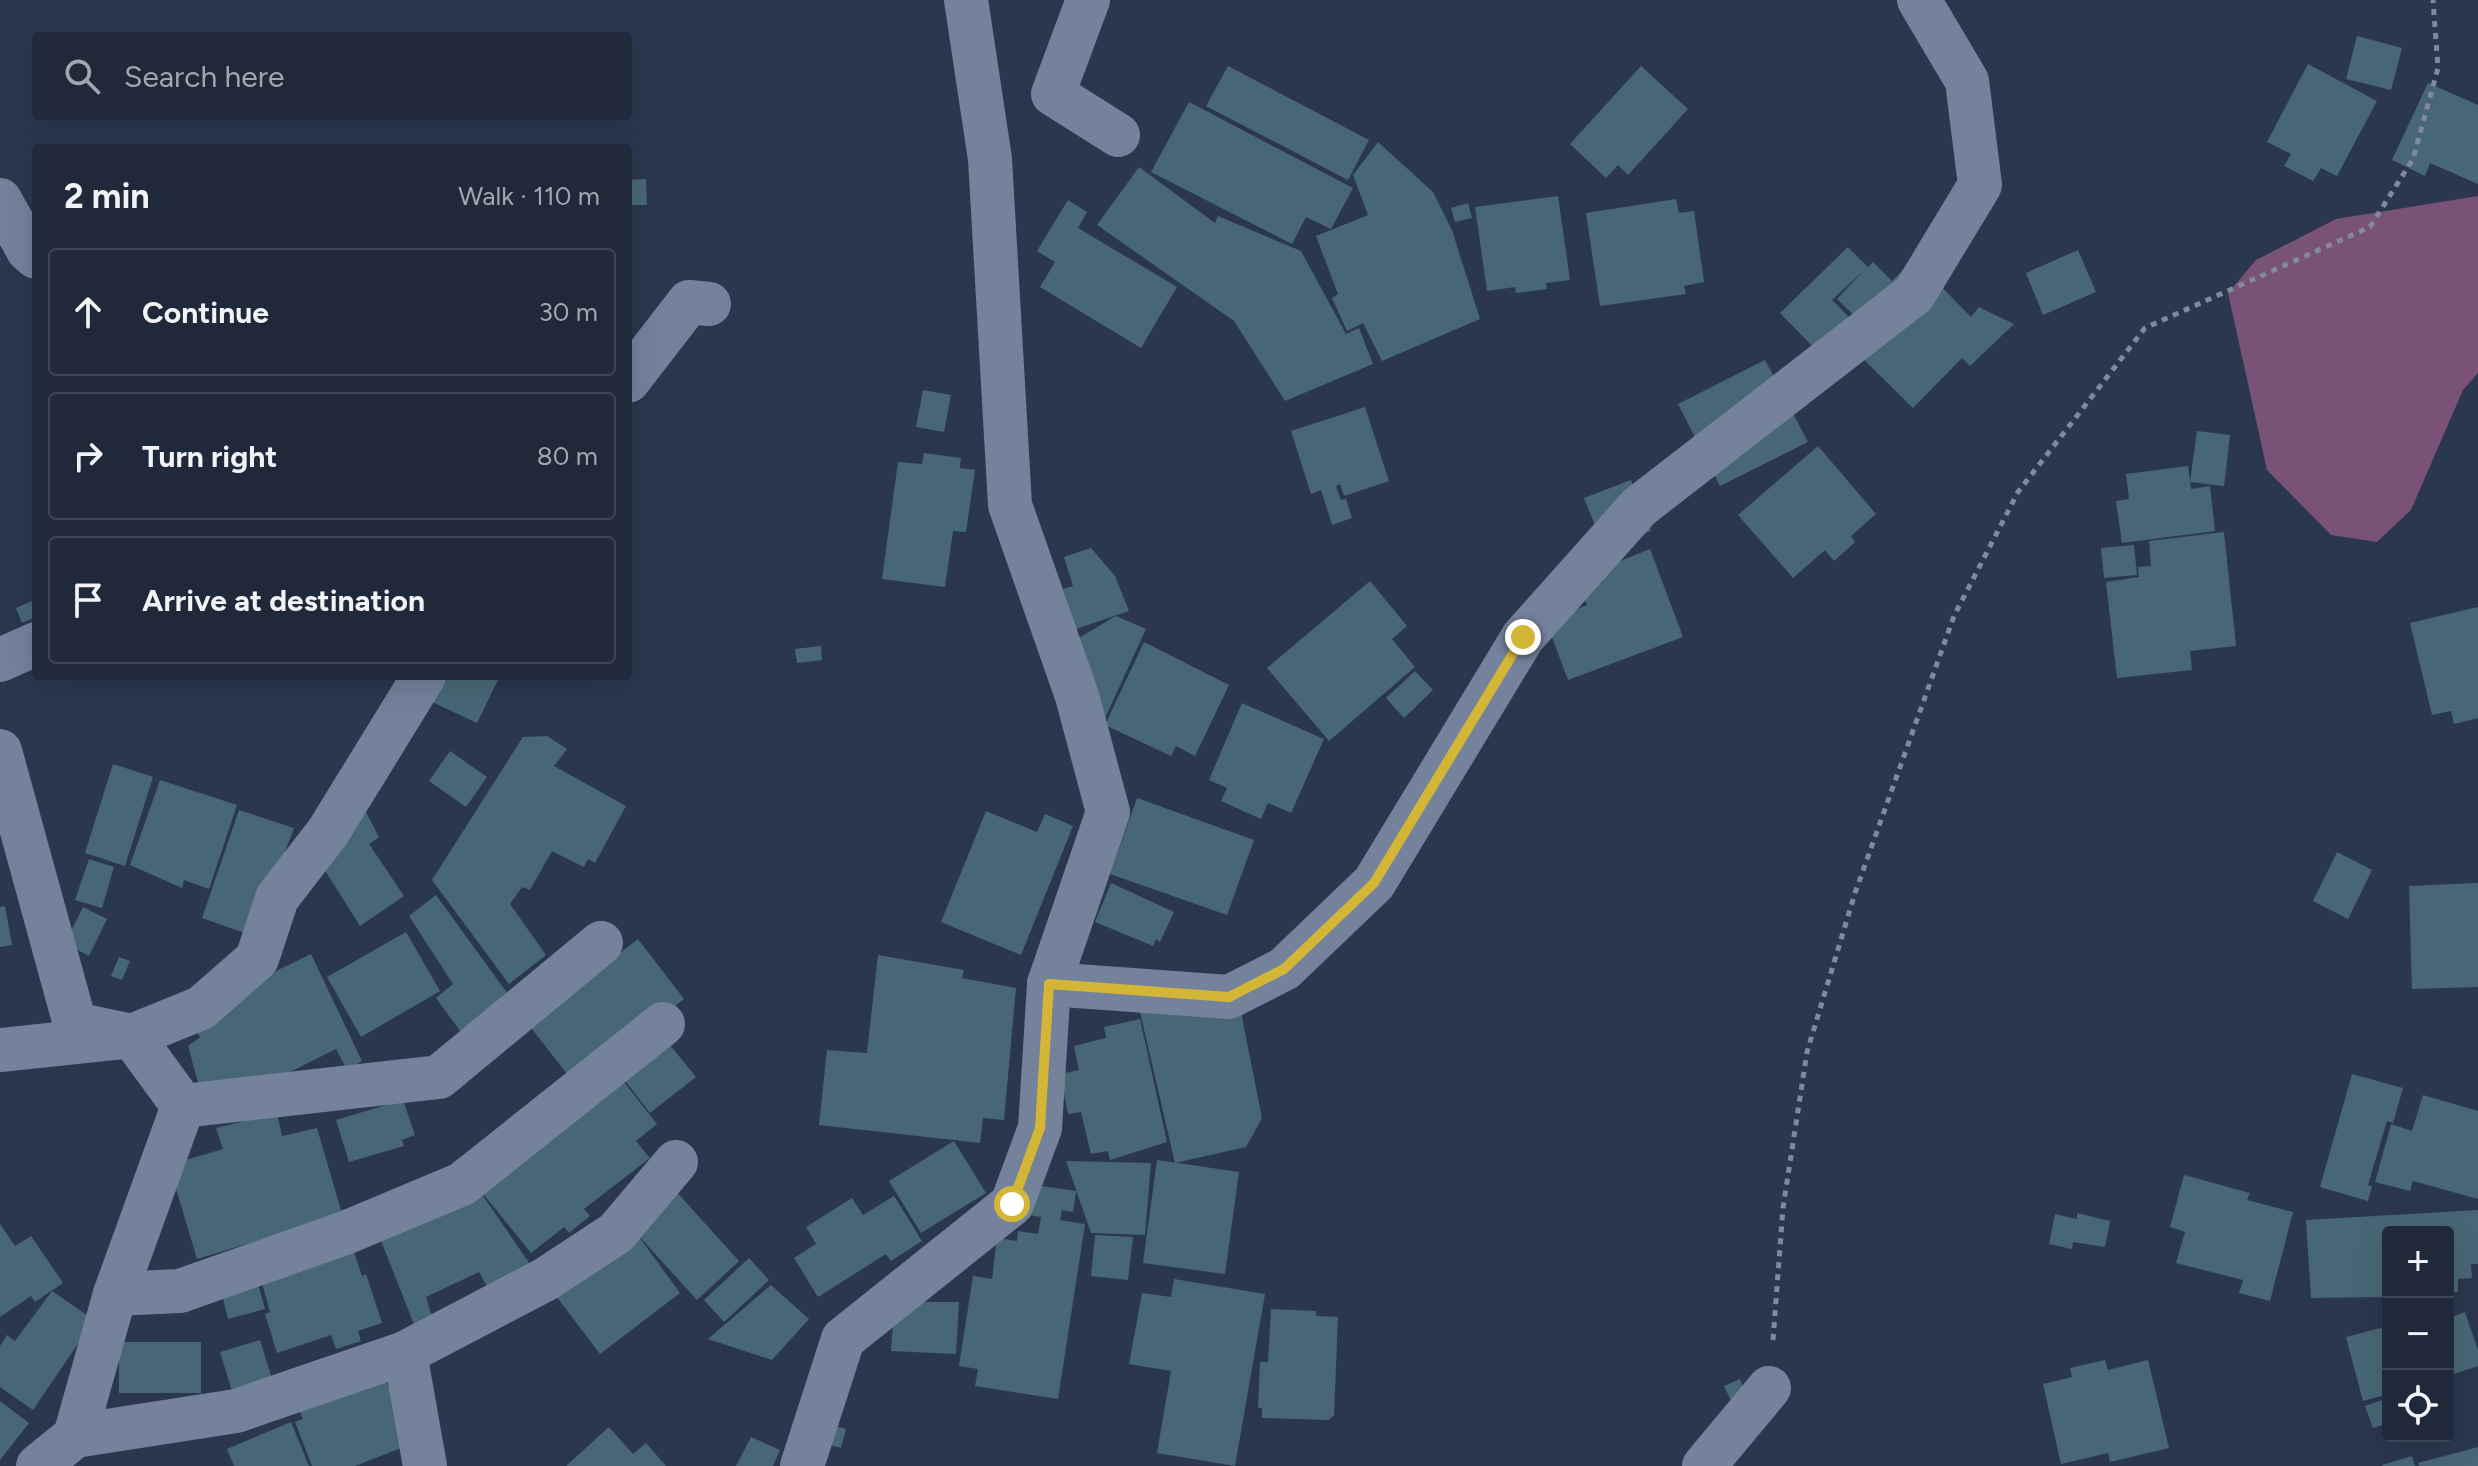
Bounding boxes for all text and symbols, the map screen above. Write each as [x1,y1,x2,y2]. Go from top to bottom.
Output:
search box [32,32,632,120]
icon: search [60,54,104,98]
text: Search here [124,58,284,95]
text: 2 min [64,176,150,217]
text: Walk · 110 m [458,180,600,212]
icon: ahead [66,290,110,334]
text: Continue [142,294,269,331]
text: 30 m [539,296,598,328]
icon: right [66,434,110,478]
text: Turn right [142,438,277,475]
text: 80 m [537,440,598,472]
icon: arrive [66,578,110,622]
text: Arrive at destination [142,582,425,619]
route end [1505,619,1541,655]
route start [994,1186,1030,1222]
map controls [2382,1226,2454,1442]
button: + [2382,1226,2454,1298]
button: − [2382,1298,2454,1370]
button: locate [2382,1370,2454,1442]

